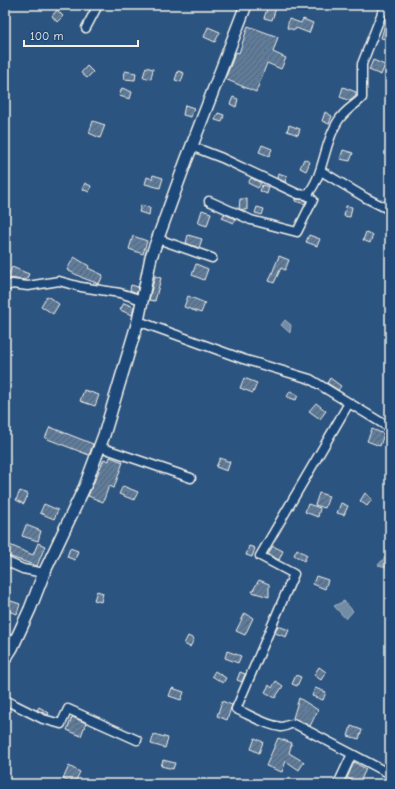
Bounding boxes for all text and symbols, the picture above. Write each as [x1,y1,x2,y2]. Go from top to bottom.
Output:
scale bar [24,22,138,48]
text: 100 m [30,29,63,43]

